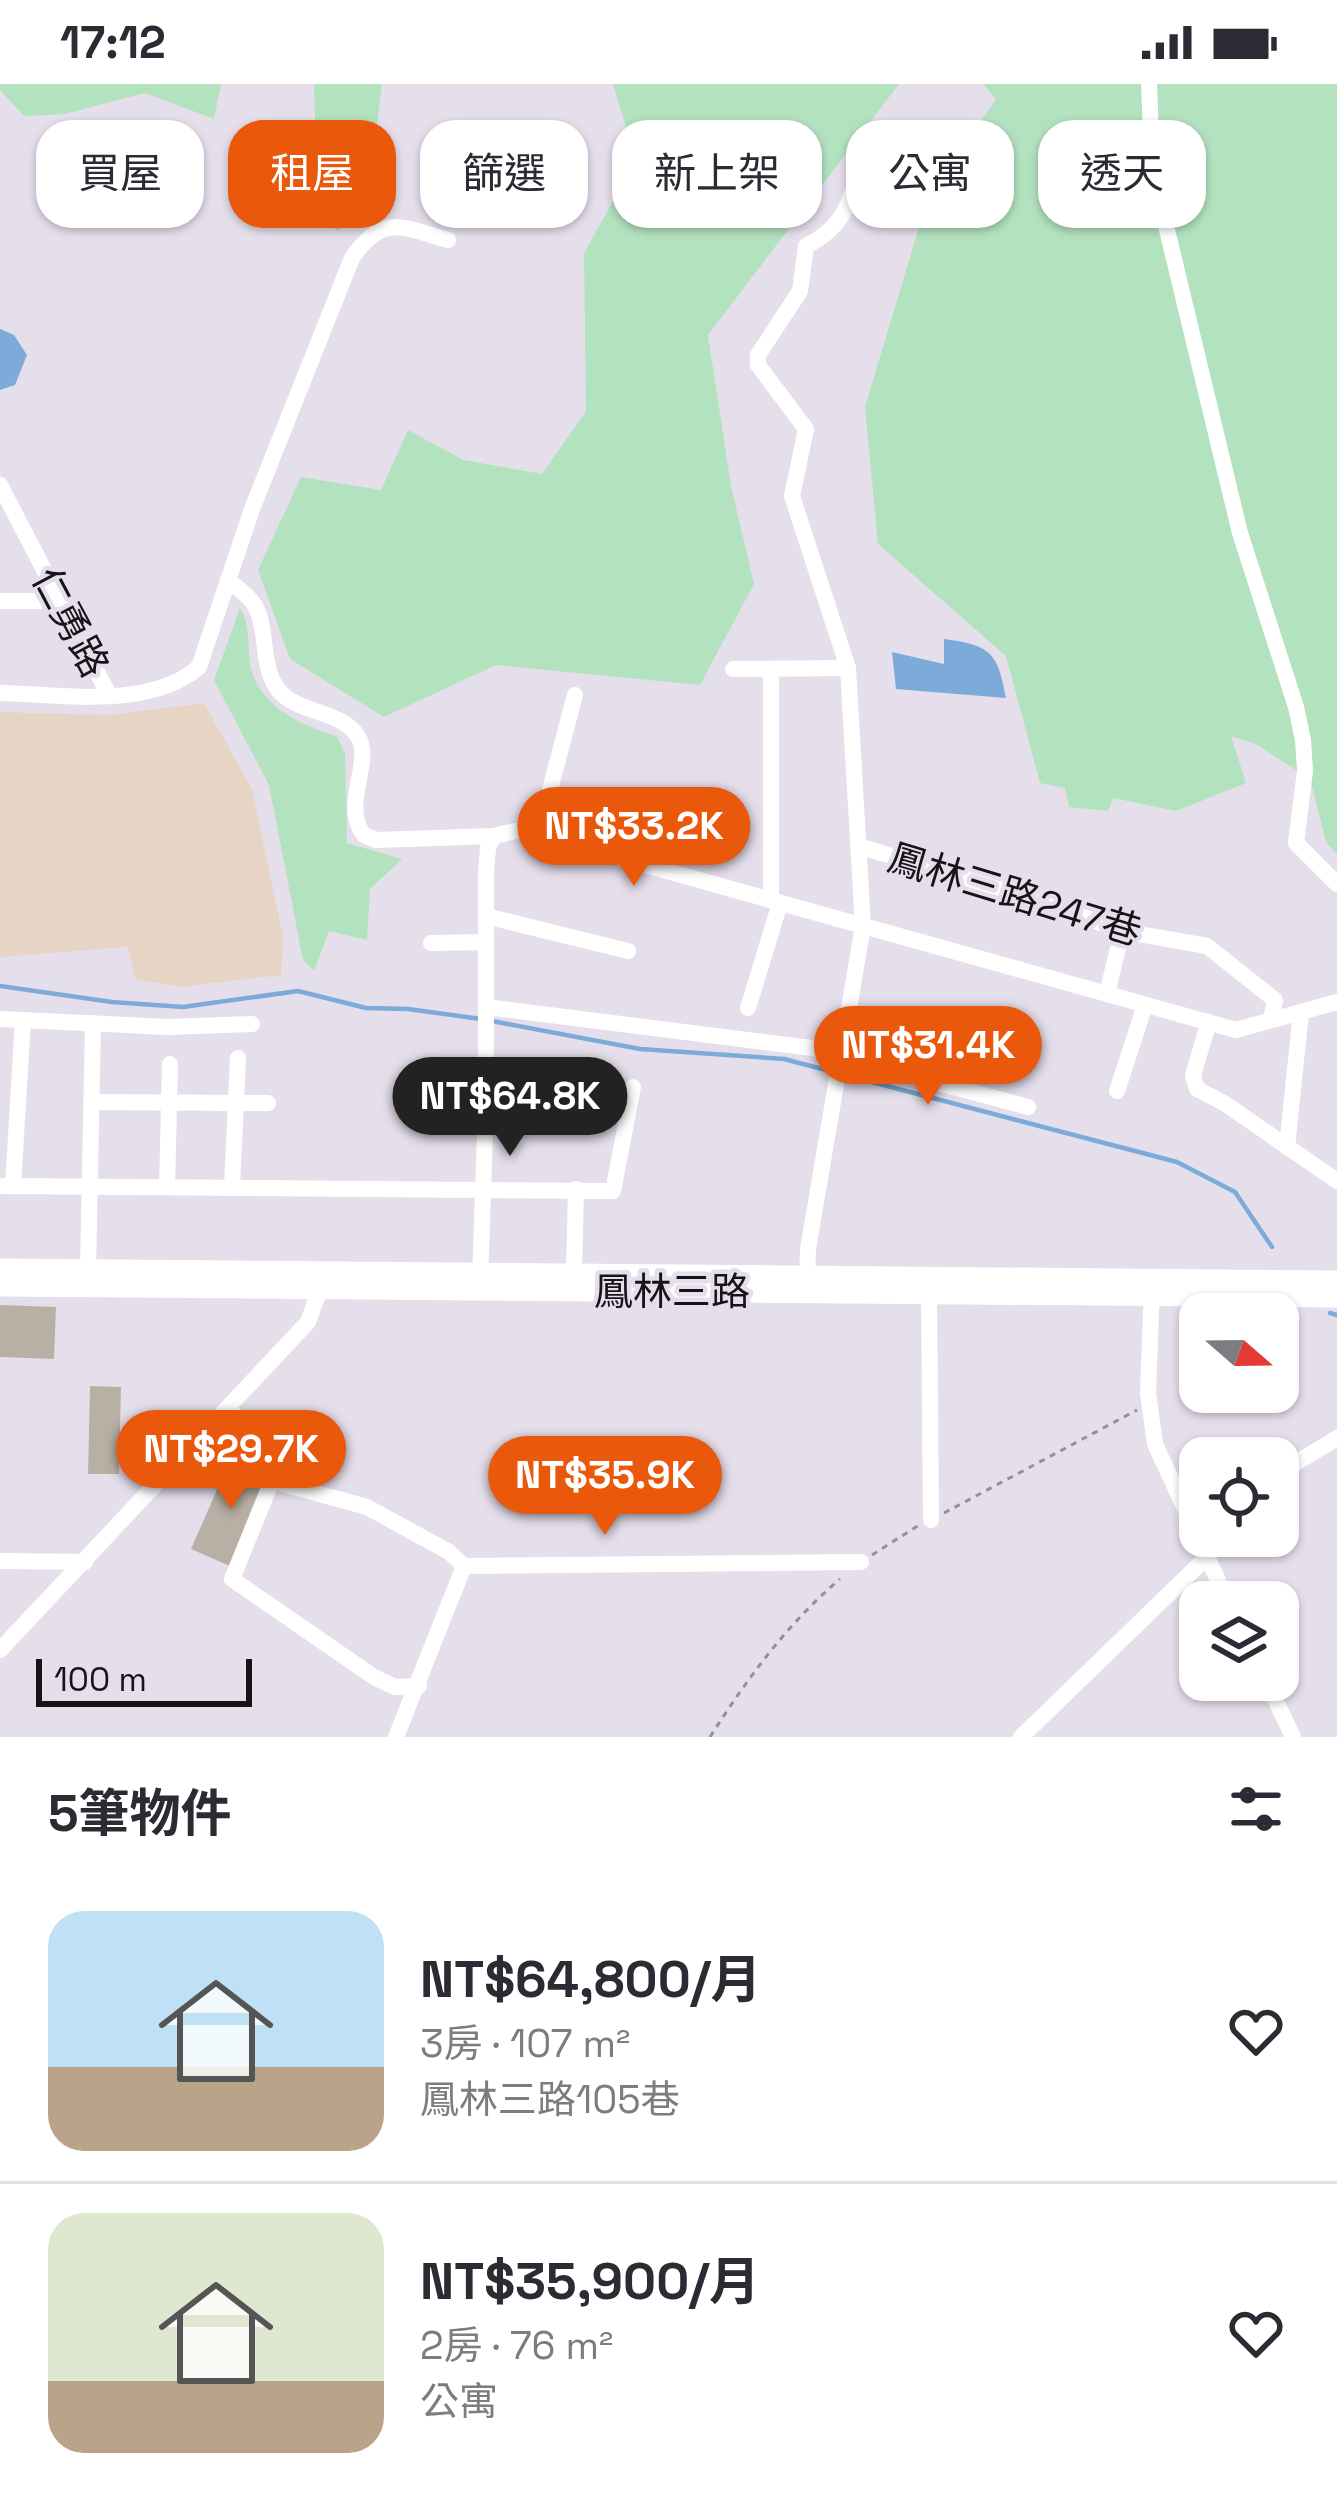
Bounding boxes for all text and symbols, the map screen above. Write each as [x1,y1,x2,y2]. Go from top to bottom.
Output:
text: 17:12 [60,14,166,71]
chip: 買屋 [36,120,204,228]
chip: 租屋 [228,120,396,228]
chip: 篩選 [420,120,588,228]
chip: 新上架 [612,120,822,228]
chip: 公寓 [846,120,1014,228]
chip: 透天 [1038,120,1206,228]
street label: 仁勇路 [21,559,120,685]
pin: NT$33.2K [510,787,758,889]
text: NT$33.2K [544,801,724,850]
street label: 鳳林三路247巷 [882,833,1148,956]
pin: NT$31.4K [804,1006,1052,1108]
text: NT$31.4K [841,1020,1015,1069]
pin: NT$64.8K [386,1057,634,1159]
text: NT$64.8K [419,1071,601,1120]
street label: 鳳林三路 [594,1267,750,1316]
north arrow [1179,1293,1299,1413]
map controls [1179,1293,1299,1701]
pin: NT$29.7K [107,1410,355,1512]
text: NT$29.7K [143,1424,319,1473]
pin: NT$35.9K [481,1436,729,1538]
button: locate [1179,1437,1299,1557]
text: NT$35.9K [515,1450,695,1499]
button: layers [1179,1581,1299,1701]
scale bar [36,1653,252,1706]
text: 100 m [54,1659,147,1701]
icon: filters [1223,1776,1289,1842]
text: 5筆物件 [48,1781,232,1846]
text: NT$64,800/月 [420,1947,762,2012]
icon: home [144,1959,288,2103]
icon: heart [1223,1998,1289,2064]
text: 3房 · 107 m² [420,2019,630,2068]
text: 鳳林三路105巷 [420,2075,680,2124]
text: NT$35,900/月 [420,2249,760,2314]
icon: home [144,2261,288,2405]
icon: heart [1223,2300,1289,2366]
text: 2房 · 76 m² [420,2321,613,2370]
text: 公寓 [420,2377,498,2426]

